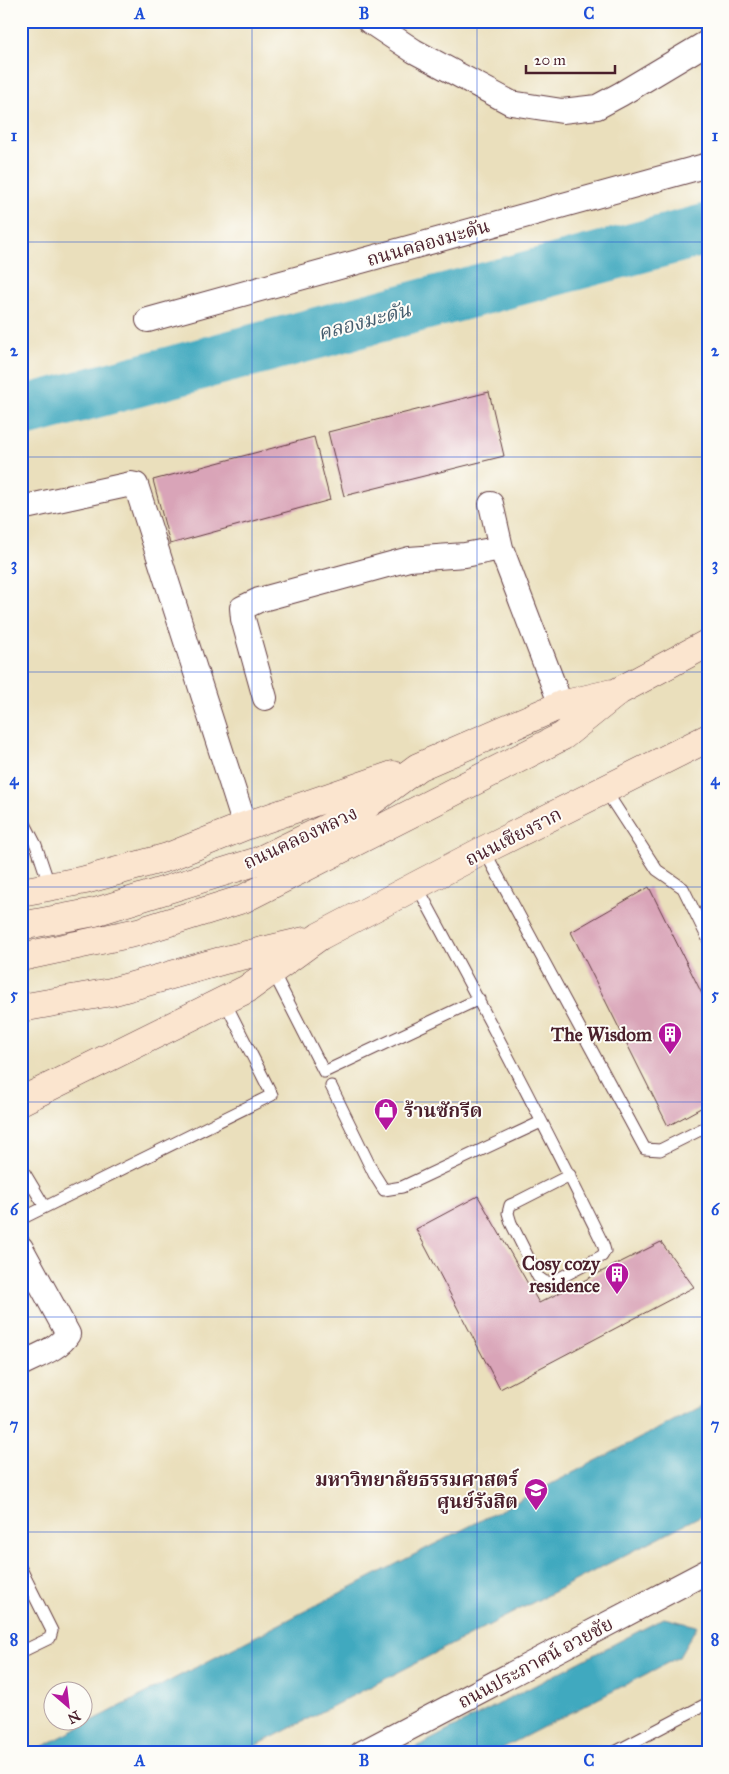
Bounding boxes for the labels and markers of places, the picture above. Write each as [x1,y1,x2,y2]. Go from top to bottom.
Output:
building icon: The Wisdom [657,1021,683,1055]
place label: The Wisdom [550,1023,652,1046]
shop icon: ร้านซักรีด [373,1097,399,1131]
place label: ร้านซักรีด [404,1099,482,1122]
place label: Cosy cozy residence [522,1252,601,1297]
building icon: Cosy cozy residence [604,1261,630,1295]
place label: มหาวิทยาลัยธรรมศาสตร์ ศูนย์รังสิต [315,1468,520,1514]
school or university icon: มหาวิทยาลัยธรรมศาสตร์ ศูนย์รังสิต [523,1477,549,1511]

